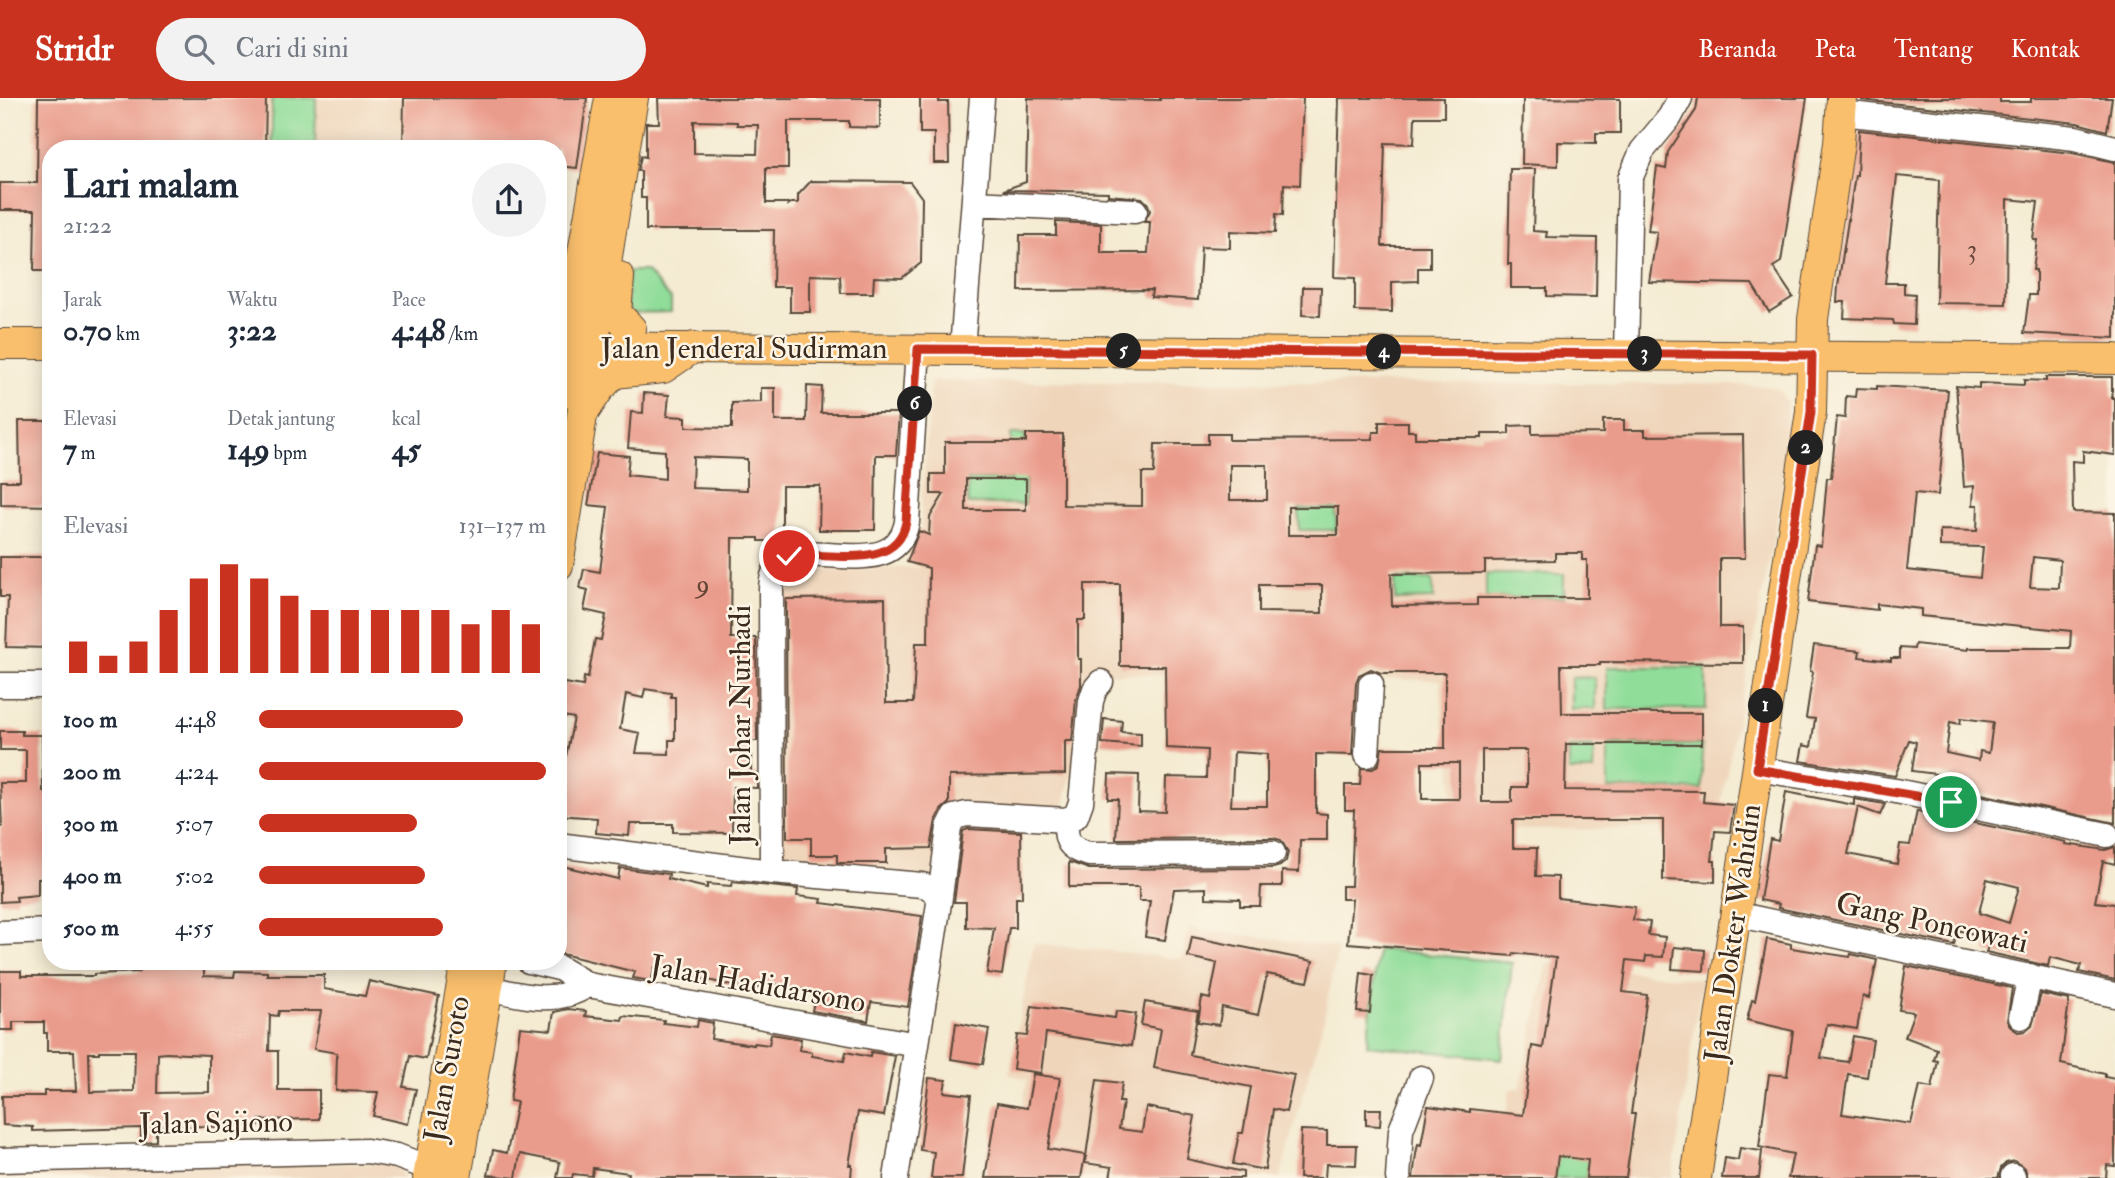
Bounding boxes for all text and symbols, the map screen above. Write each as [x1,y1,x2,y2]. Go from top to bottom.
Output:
search box [156,18,646,81]
text: Stridr [35,29,114,70]
icon: search [180,30,218,68]
text: Cari di sini [236,33,349,65]
text: Beranda [1698,34,1777,65]
text: Peta [1815,34,1856,65]
text: Tentang [1894,34,1973,65]
text: Kontak [2011,34,2080,65]
text: Lari malam [63,161,238,209]
button: share [472,163,546,237]
text: 21:22 [63,211,112,240]
house number: 3 [1967,234,1977,266]
text: Jarak [63,288,102,312]
text: Waktu [227,288,278,312]
text: Pace [392,288,426,312]
text: 0.70 [63,312,112,349]
text: 3:22 [227,312,277,349]
text: 4:48 [392,312,446,349]
text: km [112,322,140,346]
text: /km [446,322,478,346]
street label: Jalan Jenderal Sudirman [599,330,888,367]
pin: 5 [1106,334,1142,368]
pin: 4 [1366,334,1402,370]
pin: 3 [1628,336,1662,372]
text: 5 [1119,338,1128,362]
text: 4 [1378,339,1389,363]
text: 3 [1641,341,1648,365]
pin: 6 [898,386,932,422]
text: 6 [910,391,919,415]
text: Elevasi [63,407,117,431]
text: Detak jantung [227,407,335,431]
text: kcal [392,407,421,431]
pin: 2 [1788,430,1824,466]
text: 7 [63,431,77,468]
text: 149 [227,431,270,468]
text: 45 [392,431,421,468]
text: 2 [1801,435,1810,459]
text: m [77,441,96,465]
text: bpm [270,441,307,465]
text: Elevasi [63,511,128,540]
text: 131–137 m [459,511,546,540]
pin [759,526,819,586]
icon: check [770,537,808,575]
house number: 9 [694,569,710,601]
street label: Jalan Johar Nurhadi [722,605,759,846]
pin: 1 [1748,688,1784,724]
text: 1 [1762,693,1769,717]
text: 100 m [63,705,117,734]
text: 4:48 [175,705,216,734]
text: 200 m [63,757,121,786]
text: 4:24 [175,757,217,786]
pin [1921,772,1981,832]
icon: arrive [1932,783,1970,821]
street label: Jalan Dokter Wahidin [1696,802,1769,1065]
text: 300 m [63,809,118,838]
text: 5:07 [175,809,213,838]
text: 400 m [63,861,122,890]
text: 5:02 [175,861,214,890]
street label: Gang Poncowati [1833,885,2031,961]
text: 500 m [63,913,119,942]
text: 4:55 [175,913,213,942]
street label: Jalan Hadidarsono [646,947,869,1021]
street label: Jalan Suroto [416,993,478,1146]
street label: Jalan Sajiono [138,1103,293,1143]

